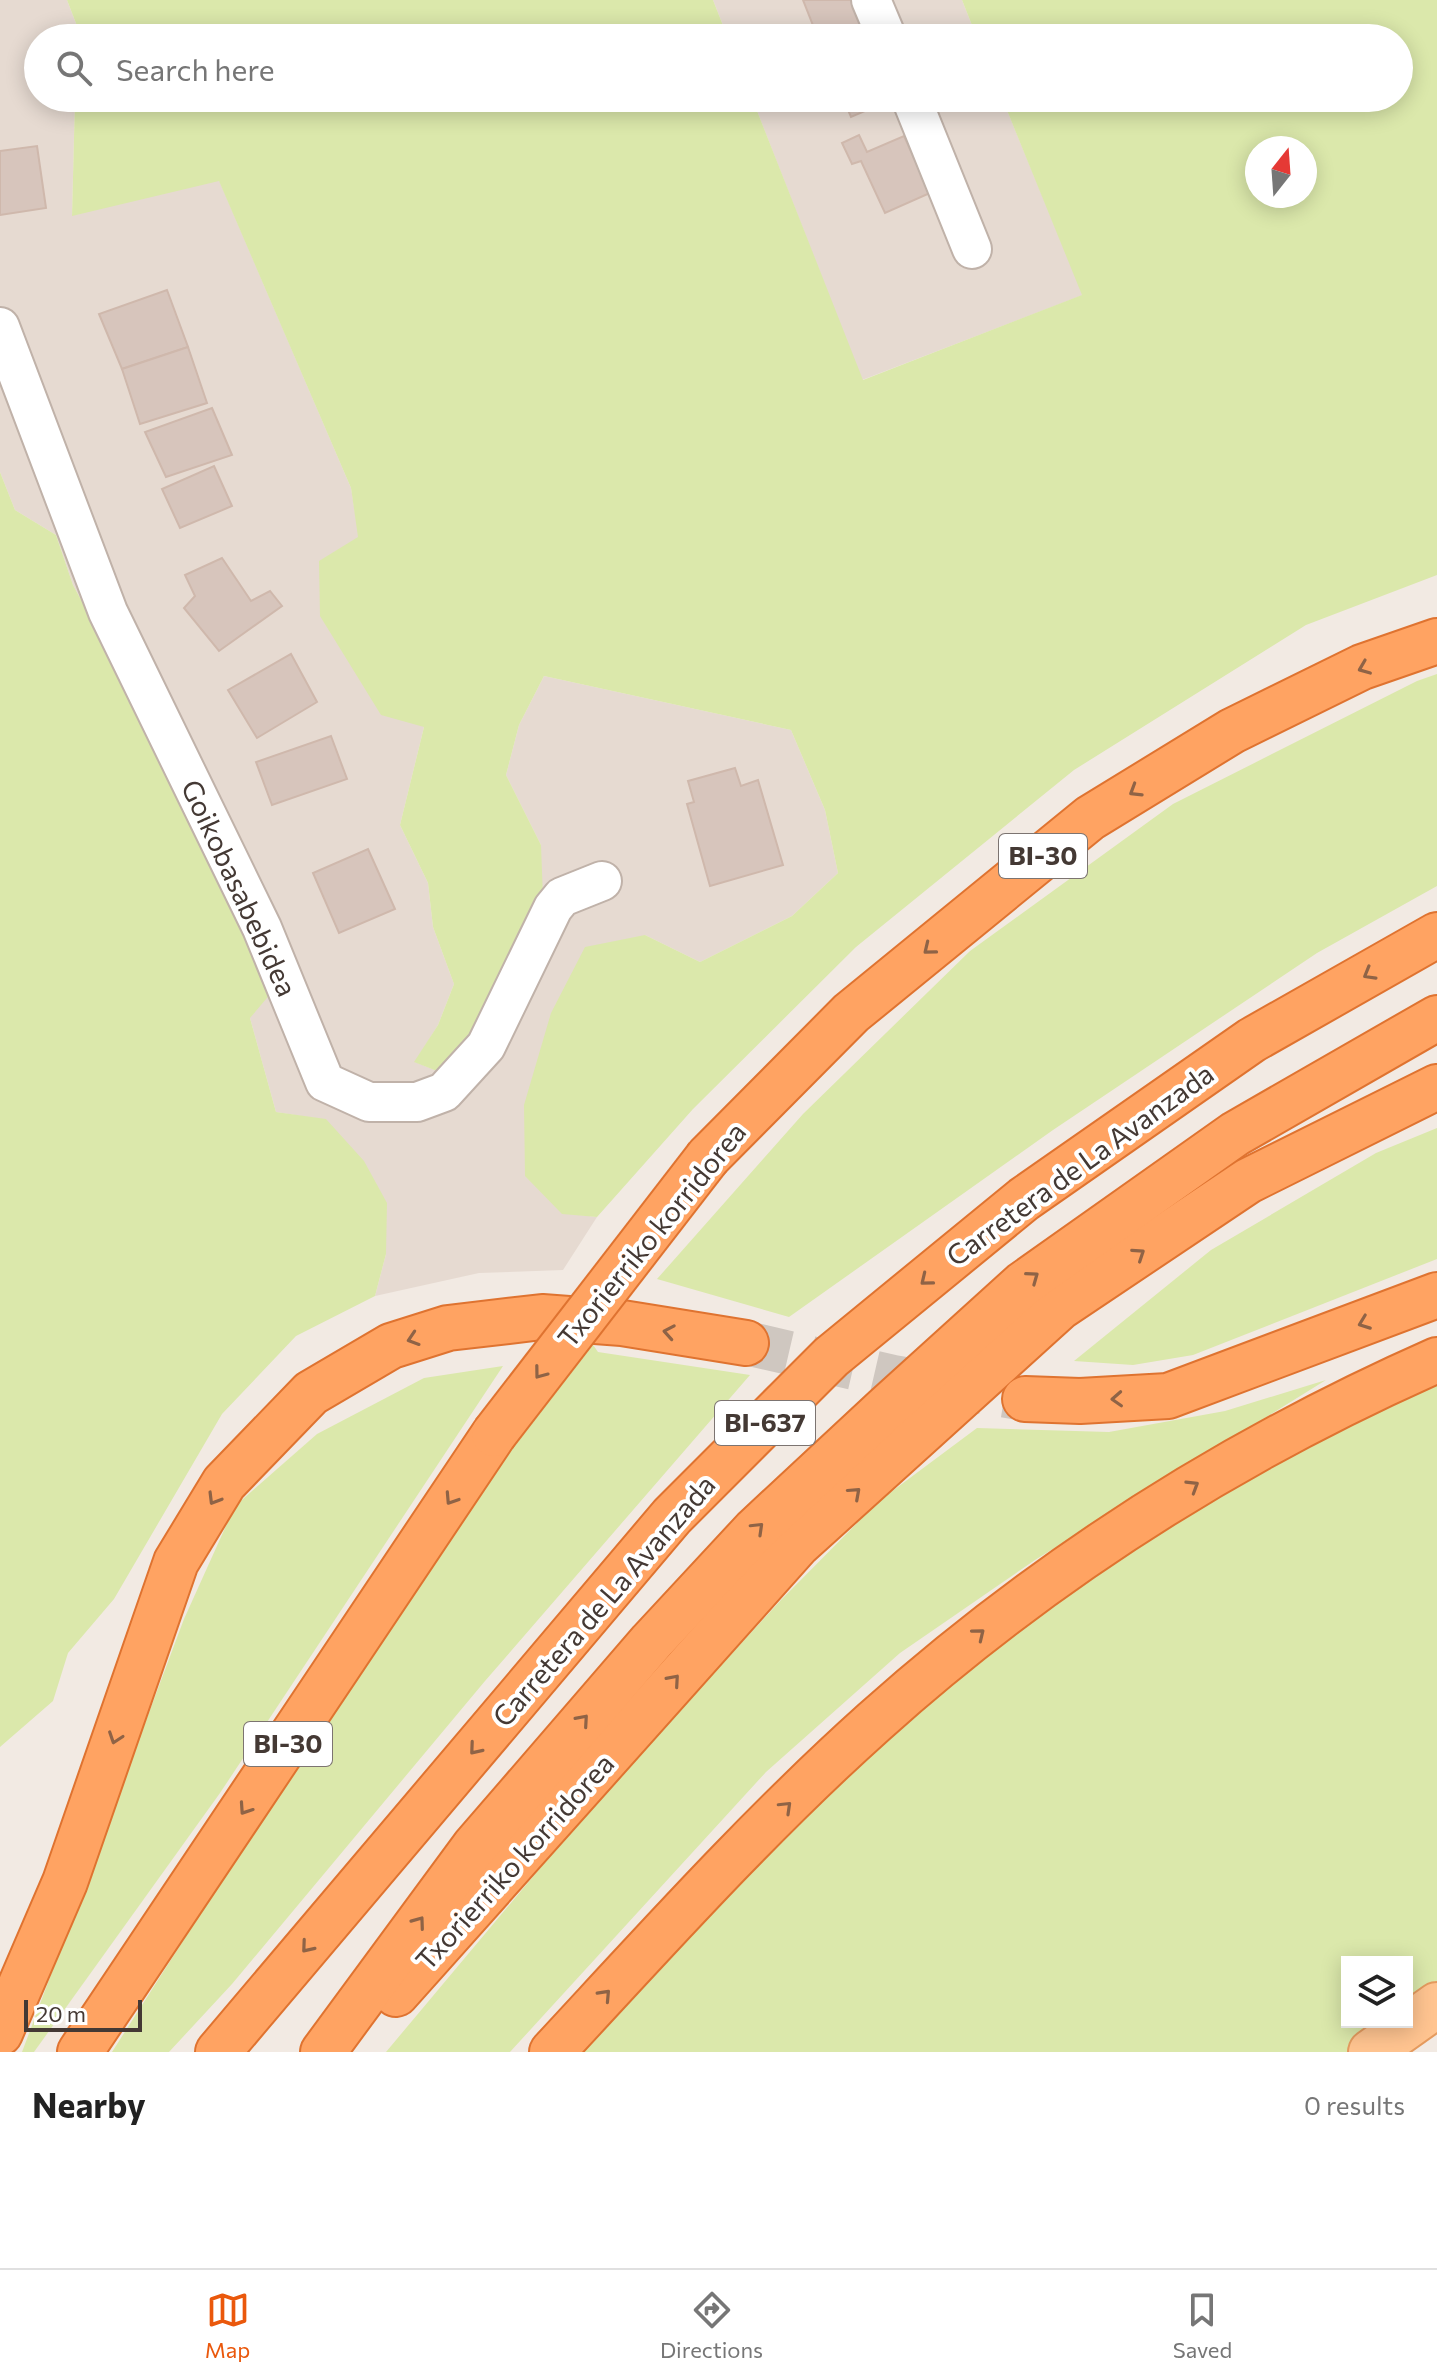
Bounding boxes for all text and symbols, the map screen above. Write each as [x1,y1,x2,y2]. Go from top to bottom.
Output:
search box [24,24,1413,112]
icon: search [52,46,96,90]
text: Search here [116,50,275,87]
north arrow [1245,136,1317,208]
one-way arrow [1357,658,1372,674]
street label: Goikobasabebidea [175,774,305,1001]
one-way arrow [1129,781,1144,796]
road number: BI-30 [999,834,1087,878]
one-way arrow [924,939,939,954]
one-way arrow [1363,964,1378,980]
street label: Carretera de La Avanzada [939,1056,1220,1273]
street label: Txorierriko korridorea [550,1115,752,1354]
one-way arrow [1131,1249,1145,1264]
one-way arrow [920,1270,935,1285]
one-way arrow [1024,1273,1038,1287]
one-way arrow [1358,1313,1372,1330]
one-way arrow [662,1325,676,1342]
one-way arrow [406,1330,420,1346]
one-way arrow [535,1364,550,1379]
one-way arrow [1110,1390,1123,1407]
road number: BI-637 [715,1401,815,1445]
street label: Carretera de La Avanzada [485,1468,722,1733]
one-way arrow [1184,1481,1198,1496]
one-way arrow [845,1488,860,1502]
one-way arrow [208,1490,224,1505]
one-way arrow [445,1490,460,1504]
one-way arrow [749,1523,763,1537]
one-way arrow [970,1629,984,1644]
one-way arrow [664,1675,679,1690]
one-way arrow [574,1715,588,1730]
road number: BI-30 [244,1722,332,1766]
one-way arrow [108,1731,124,1745]
one-way arrow [470,1740,485,1754]
street label: Txorierriko korridorea [408,1746,620,1977]
one-way arrow [240,1800,255,1814]
one-way arrow [776,1803,791,1817]
one-way arrow [409,1916,424,1930]
one-way arrow [302,1938,317,1953]
map controls [1341,1956,1413,2028]
button: layers [1341,1956,1413,2028]
one-way arrow [596,1990,611,2004]
scale bar [24,1996,142,2032]
text: 20 m [36,2000,86,2027]
text: Nearby [32,2083,146,2125]
text: 0 results [1304,2089,1405,2120]
tab: Map [205,2288,250,2363]
tab: Directions [660,2288,763,2363]
tab: Saved [1173,2288,1232,2363]

